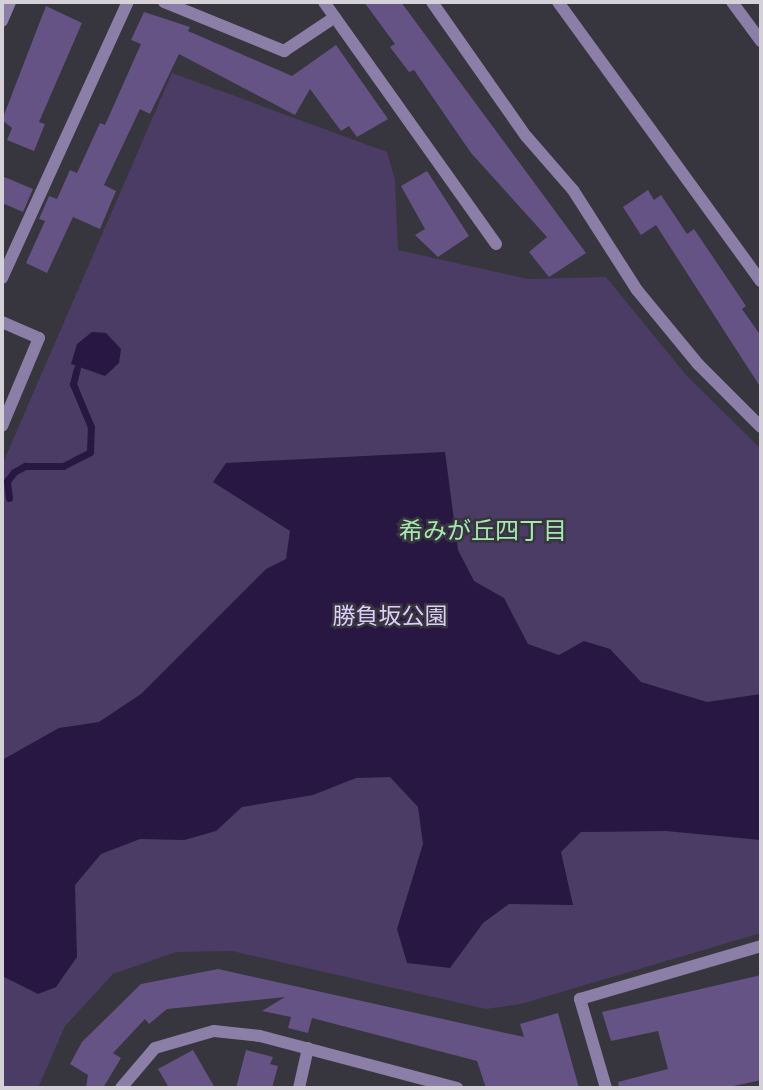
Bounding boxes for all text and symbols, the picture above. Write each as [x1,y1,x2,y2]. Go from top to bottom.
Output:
district label: 希みが丘四丁目 [399,518,567,546]
park label: 勝負坂公園 [333,603,447,631]

